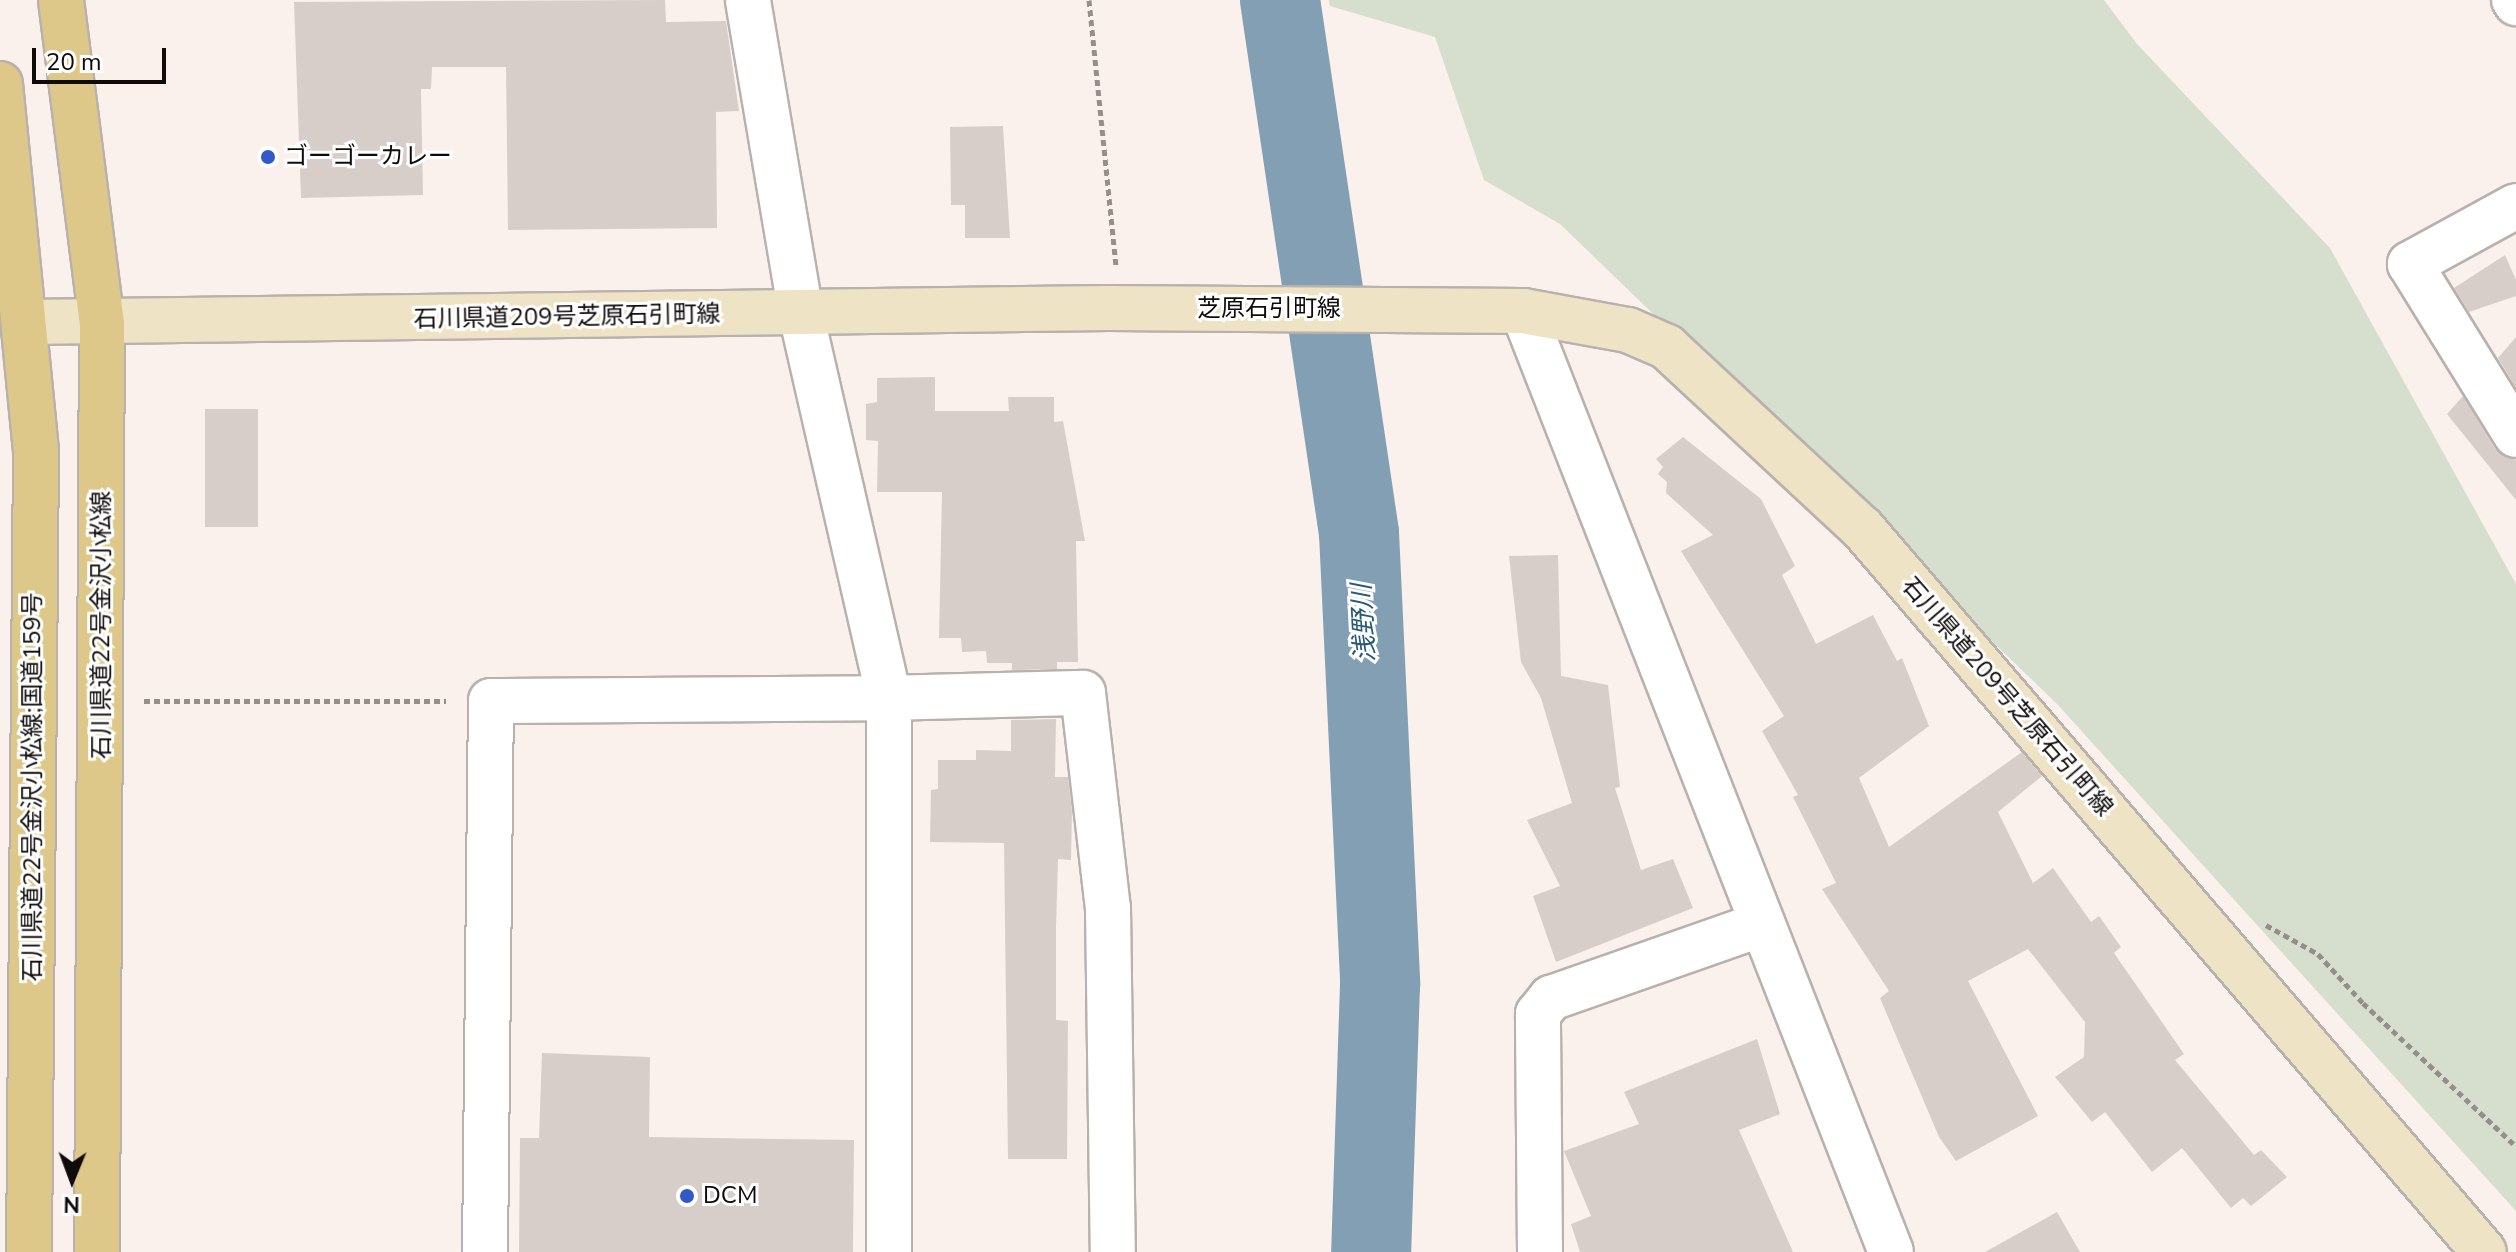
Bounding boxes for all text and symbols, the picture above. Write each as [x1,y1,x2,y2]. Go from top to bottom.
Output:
scale bar [36,32,170,82]
text: 20 m [46,46,102,78]
place label: ゴーゴーカレー [284,143,452,171]
marker: ゴーゴーカレー [259,148,277,166]
street label: 芝原石引町線 [1197,295,1341,323]
street label: 石川県道209号芝原石引町線 [413,300,721,334]
street label: 石川県道22号金沢小松線 [88,491,116,759]
street label: 石川県道209号芝原石引町線 [1895,572,2119,822]
water label: 浅野川 [1346,583,1382,663]
street label: 石川県道22号金沢小松線;国道159号 [19,592,47,982]
north arrow [32,1140,112,1220]
place label: DCM [703,1182,757,1210]
marker: DCM [678,1187,696,1205]
text: N [63,1189,80,1219]

